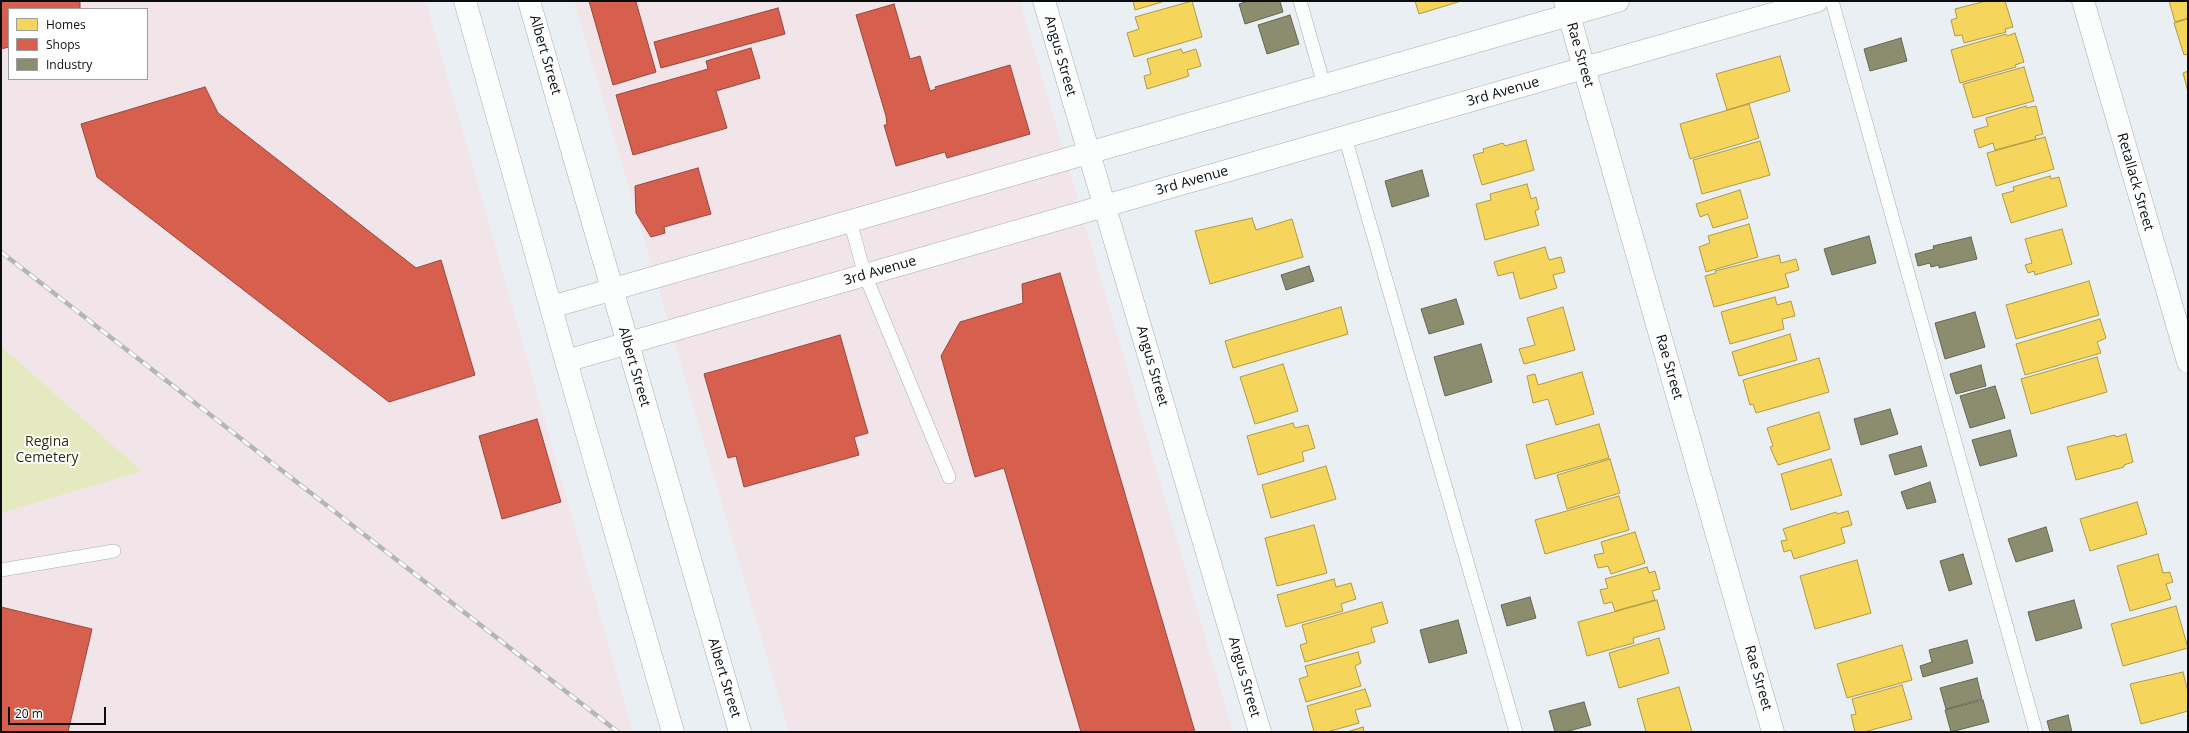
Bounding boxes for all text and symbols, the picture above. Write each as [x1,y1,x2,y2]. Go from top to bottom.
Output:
legend [8,8,148,80]
street label: Albert Street [526,13,564,97]
street label: Angus Street [1040,14,1080,98]
text: Homes [46,16,86,33]
street label: Rae Street [1563,20,1597,90]
text: Shops [46,36,80,53]
text: Industry [46,56,92,73]
street label: 3rd Avenue [1465,74,1541,110]
street label: Retallack Street [2113,131,2157,233]
street label: 3rd Avenue [1154,163,1230,199]
street label: 3rd Avenue [842,253,918,289]
street label: Angus Street [1132,324,1172,408]
street label: Albert Street [615,325,653,409]
street label: Rae Street [1652,332,1686,402]
park label: Regina Cemetery [15,434,79,466]
street label: Angus Street [1224,635,1264,719]
street label: Albert Street [704,636,744,720]
street label: Rae Street [1741,643,1775,713]
scale bar [10,699,108,725]
text: 20 m [15,705,43,722]

